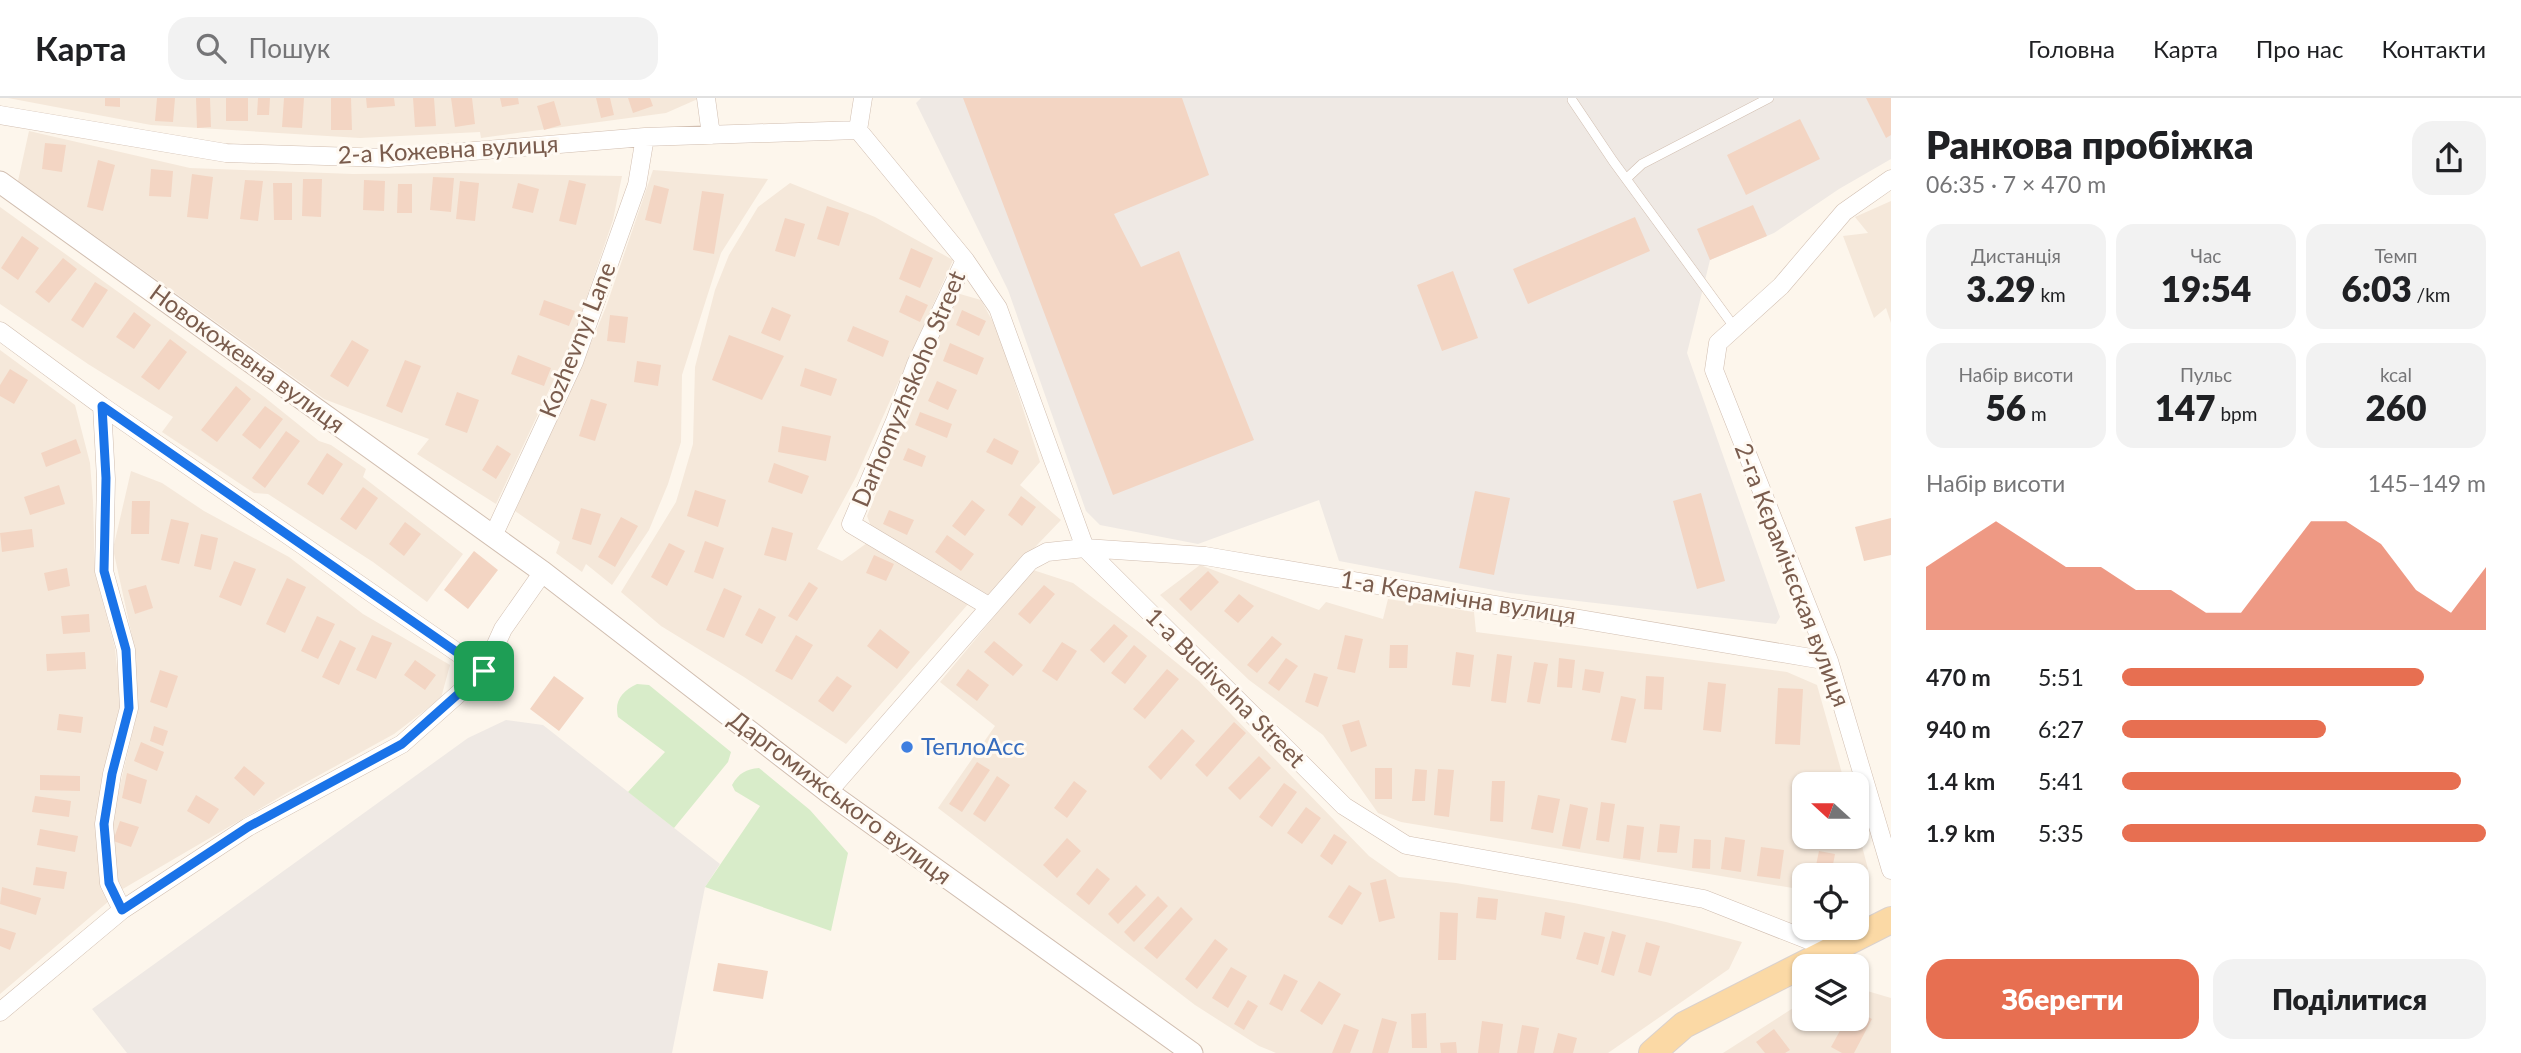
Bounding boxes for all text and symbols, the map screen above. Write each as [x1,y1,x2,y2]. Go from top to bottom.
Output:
search box [168,17,658,80]
text: Карта [35,28,126,68]
icon: search [192,29,230,67]
text: Пошук [248,32,330,64]
text: Головна [2028,34,2115,63]
text: Карта [2153,34,2218,63]
text: Про нас [2256,34,2343,63]
text: Контакти [2381,34,2486,63]
text: Ранкова пробіжка [1926,121,2254,167]
button: share [2412,121,2486,195]
street label: 2-а Кожевна вулиця [337,128,559,169]
text: 06:35 · 7 × 470 m [1926,170,2106,198]
text: Дистанція [1971,244,2061,267]
text: Час [2191,244,2221,267]
text: Темп [2374,244,2418,267]
street label: Kozhevnyi Lane [532,257,621,421]
street label: Darhomyzhskoho Street [845,266,971,511]
text: 3.29 [1966,267,2036,309]
text: 19:54 [2161,267,2251,309]
text: 6:03 [2342,267,2412,309]
street label: Новокожевна вулиця [145,277,351,438]
text: km [2036,283,2066,306]
text: /km [2412,283,2450,306]
text: Набір висоти [1958,363,2074,386]
text: Пульс [2180,363,2232,386]
text: kcal [2380,363,2412,386]
text: 56 [1985,386,2026,428]
text: 147 [2155,386,2216,428]
text: 260 [2366,386,2426,428]
text: m [2026,402,2047,425]
text: bpm [2216,402,2257,425]
street label: 2-га Кєрамічєская вулиця [1730,439,1857,710]
text: Набір висоти [1926,469,2065,497]
text: 145–149 m [2368,469,2486,497]
street label: 1-а Керамічна вулиця [1339,564,1578,629]
street label: 1-a Budivelna Street [1140,601,1312,773]
pin [454,641,514,701]
icon: arrive [465,652,503,690]
text: 470 m [1926,663,1991,691]
text: 5:51 [2038,663,2084,691]
street label: Даргомижського вулиця [724,704,958,890]
text: 940 m [1926,715,1991,743]
text: 6:27 [2038,715,2084,743]
place label: ТеплоАсс [921,731,1025,760]
marker: ТеплоАсс [899,739,915,755]
text: 1.4 km [1926,767,1995,795]
text: 5:41 [2038,767,2084,795]
north arrow [1792,772,1869,849]
map controls [1792,772,1869,1031]
text: 1.9 km [1926,819,1995,847]
text: 5:35 [2038,819,2084,847]
button: locate [1792,863,1869,940]
button: layers [1792,954,1869,1031]
button: Зберегти [1926,959,2199,1039]
button: Поділитися [2213,959,2486,1039]

